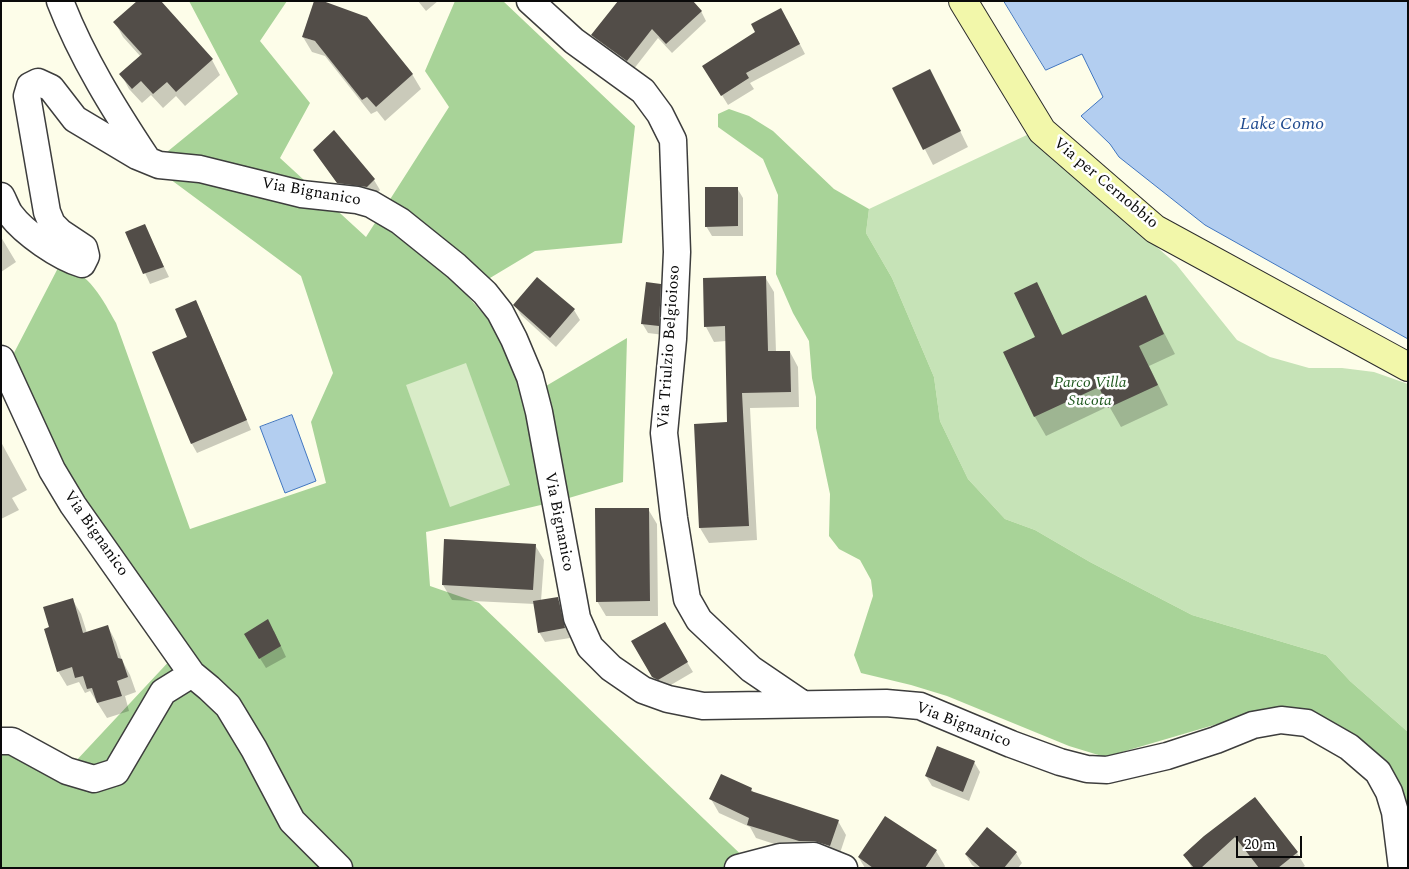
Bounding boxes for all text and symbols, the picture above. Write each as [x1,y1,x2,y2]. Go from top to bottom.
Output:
water label: Lake Como [1240,114,1324,136]
street label: Via per Cernobbio [1049,135,1161,233]
street label: Via Bignanico [260,175,362,211]
street label: Via Triulzio Belgioioso [655,264,685,430]
park label: Parco Villa Sucota [1053,374,1127,412]
street label: Via Bignanico [539,471,577,573]
street label: Via Bignanico [58,487,132,581]
street label: Via Bignanico [913,699,1013,753]
scale bar [1239,826,1305,858]
text: 20 m [1244,833,1276,856]

